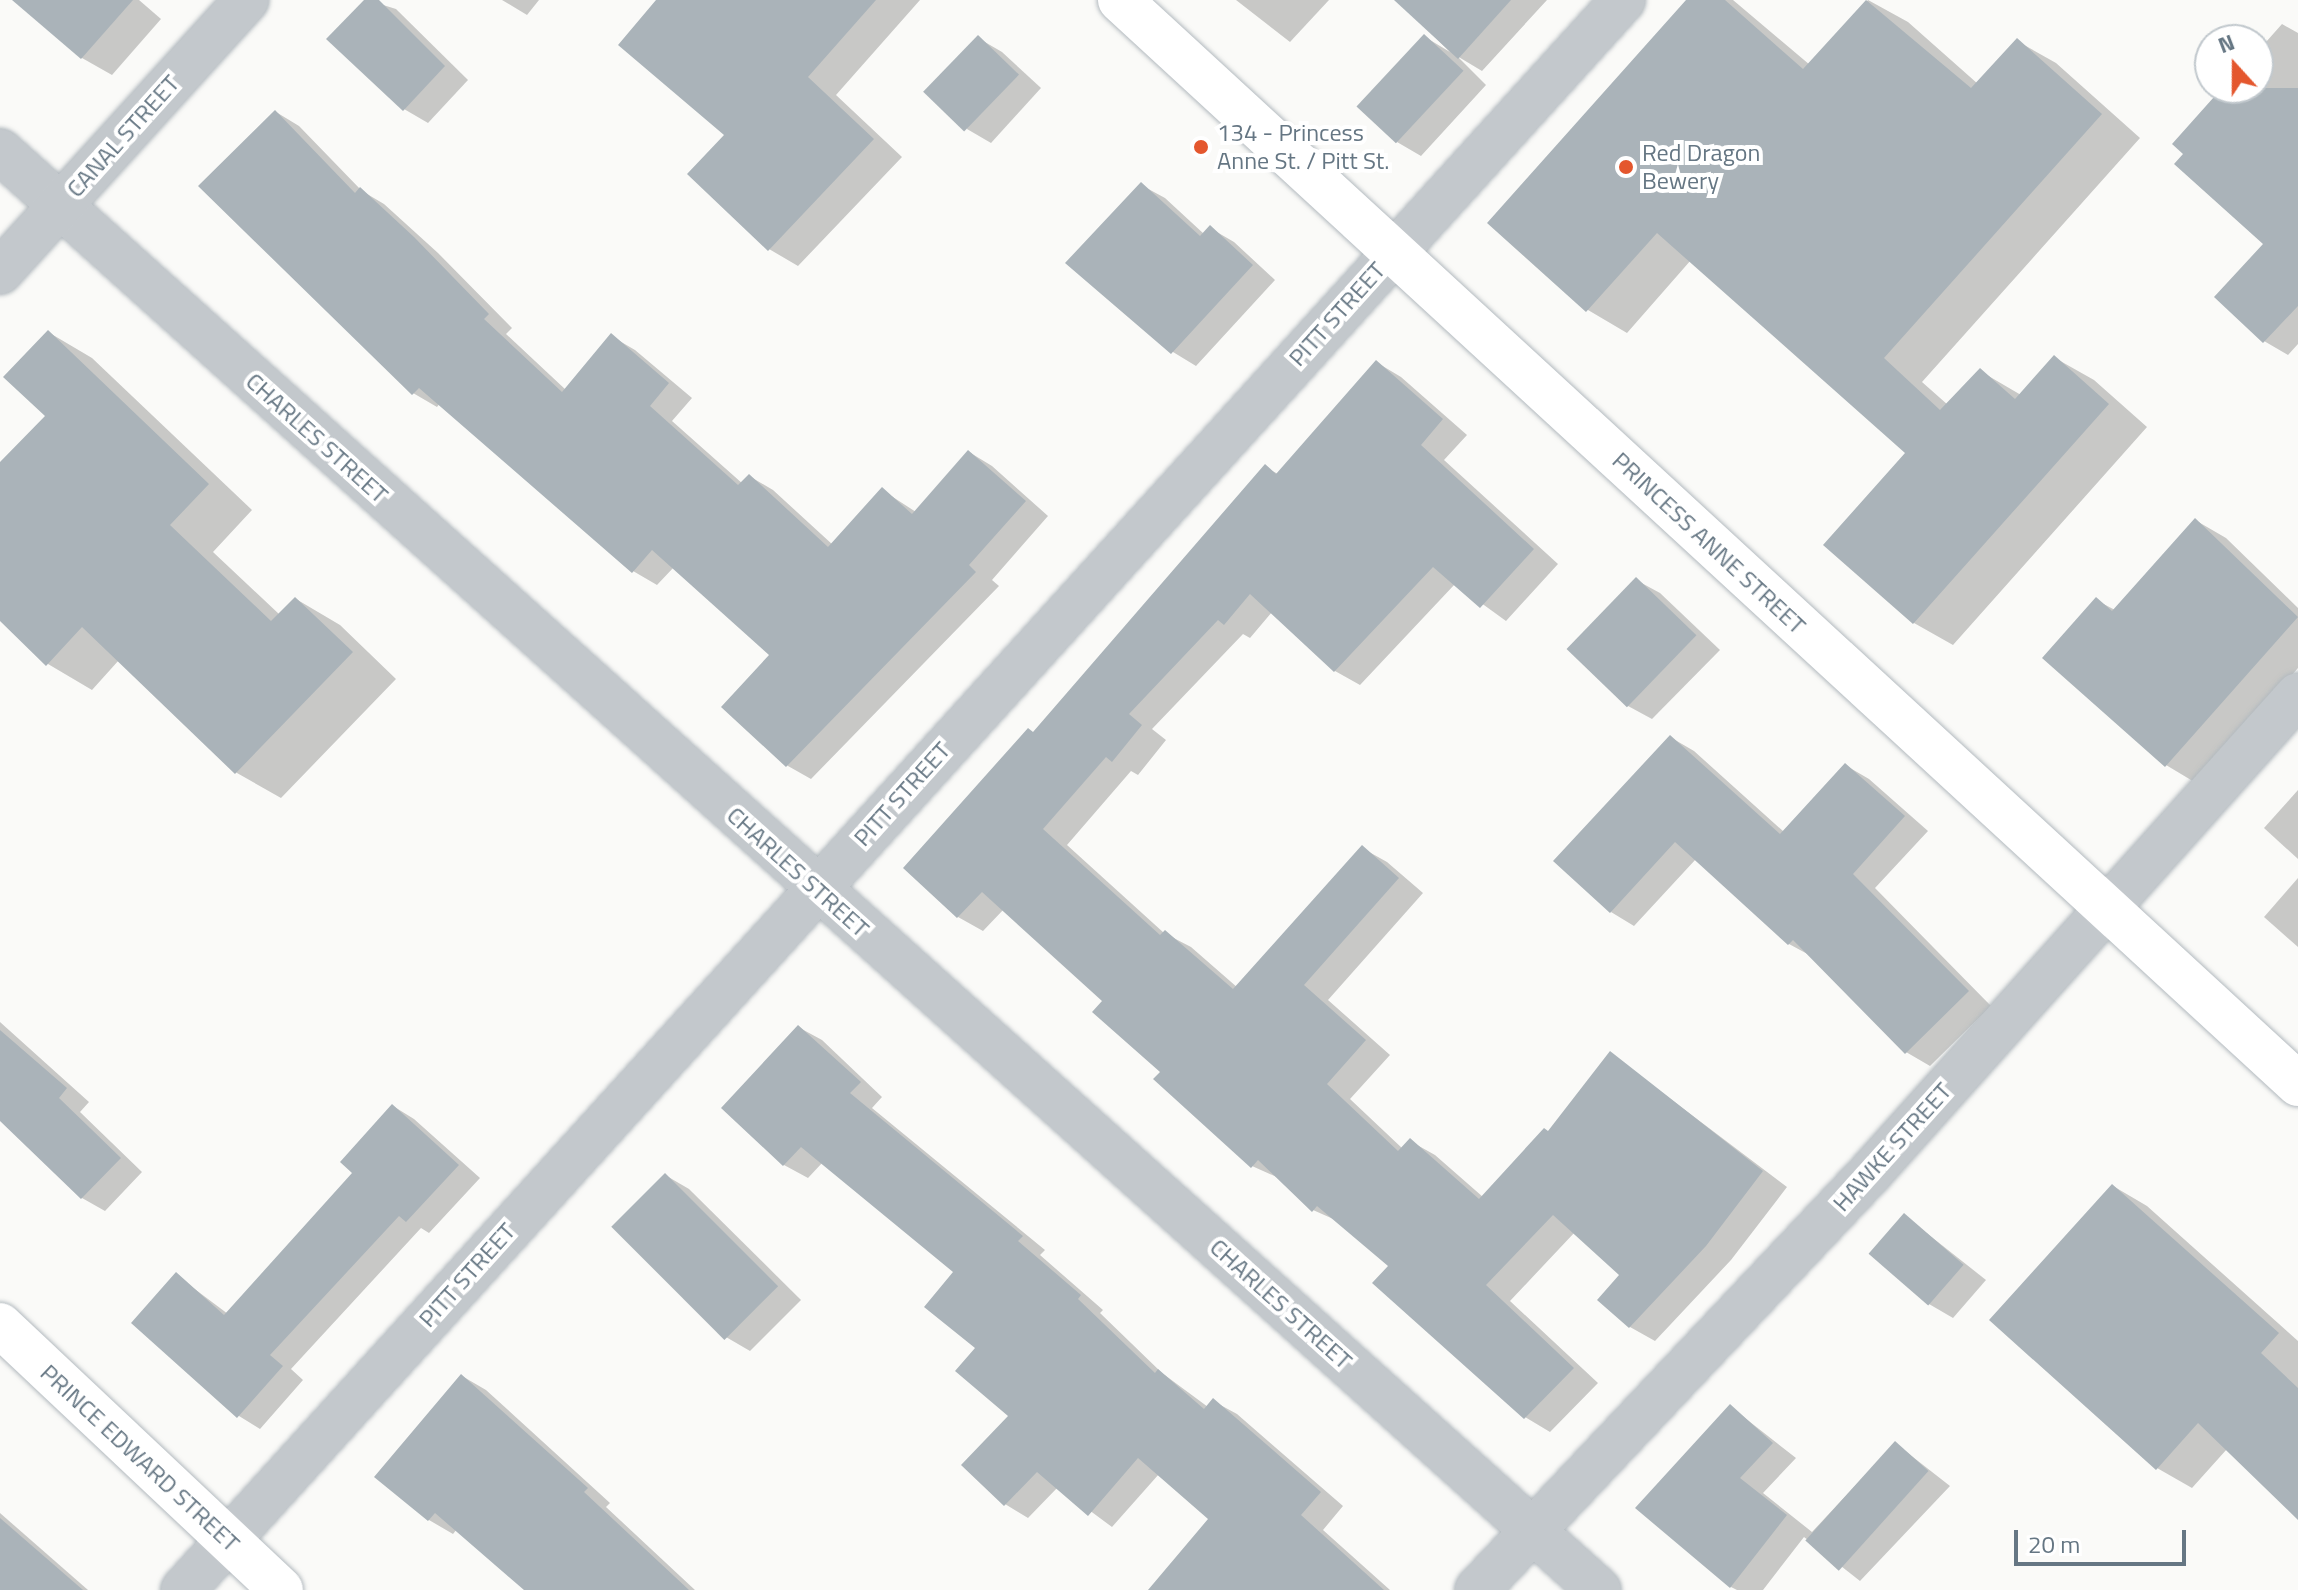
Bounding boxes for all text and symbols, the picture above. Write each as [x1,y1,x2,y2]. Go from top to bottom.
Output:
north arrow [2194,24,2274,104]
text: N [2213,25,2239,62]
street label: CANAL STREET [61,69,185,203]
place label: 134 - Princess Anne St. / Pitt St. [1217,119,1389,175]
marker: 134 - Princess Anne St. / Pitt St. [1192,138,1210,156]
place label: Red Dragon Bewery [1642,139,1760,195]
marker: Red Dragon Bewery [1617,158,1635,176]
street label: PITT STREET [1283,256,1391,372]
street label: CHARLES STREET [240,367,394,509]
street label: PRINCESS ANNE STREET [1606,446,1812,640]
street label: PITT STREET [848,736,956,852]
street label: CHARLES STREET [721,801,875,943]
street label: HAWKE STREET [1827,1077,1957,1217]
street label: PITT STREET [413,1217,521,1333]
street label: CHARLES STREET [1204,1233,1358,1375]
street label: PRINCE EDWARD STREET [35,1358,245,1558]
scale bar [2018,1514,2190,1564]
text: 20 m [2028,1526,2080,1562]

